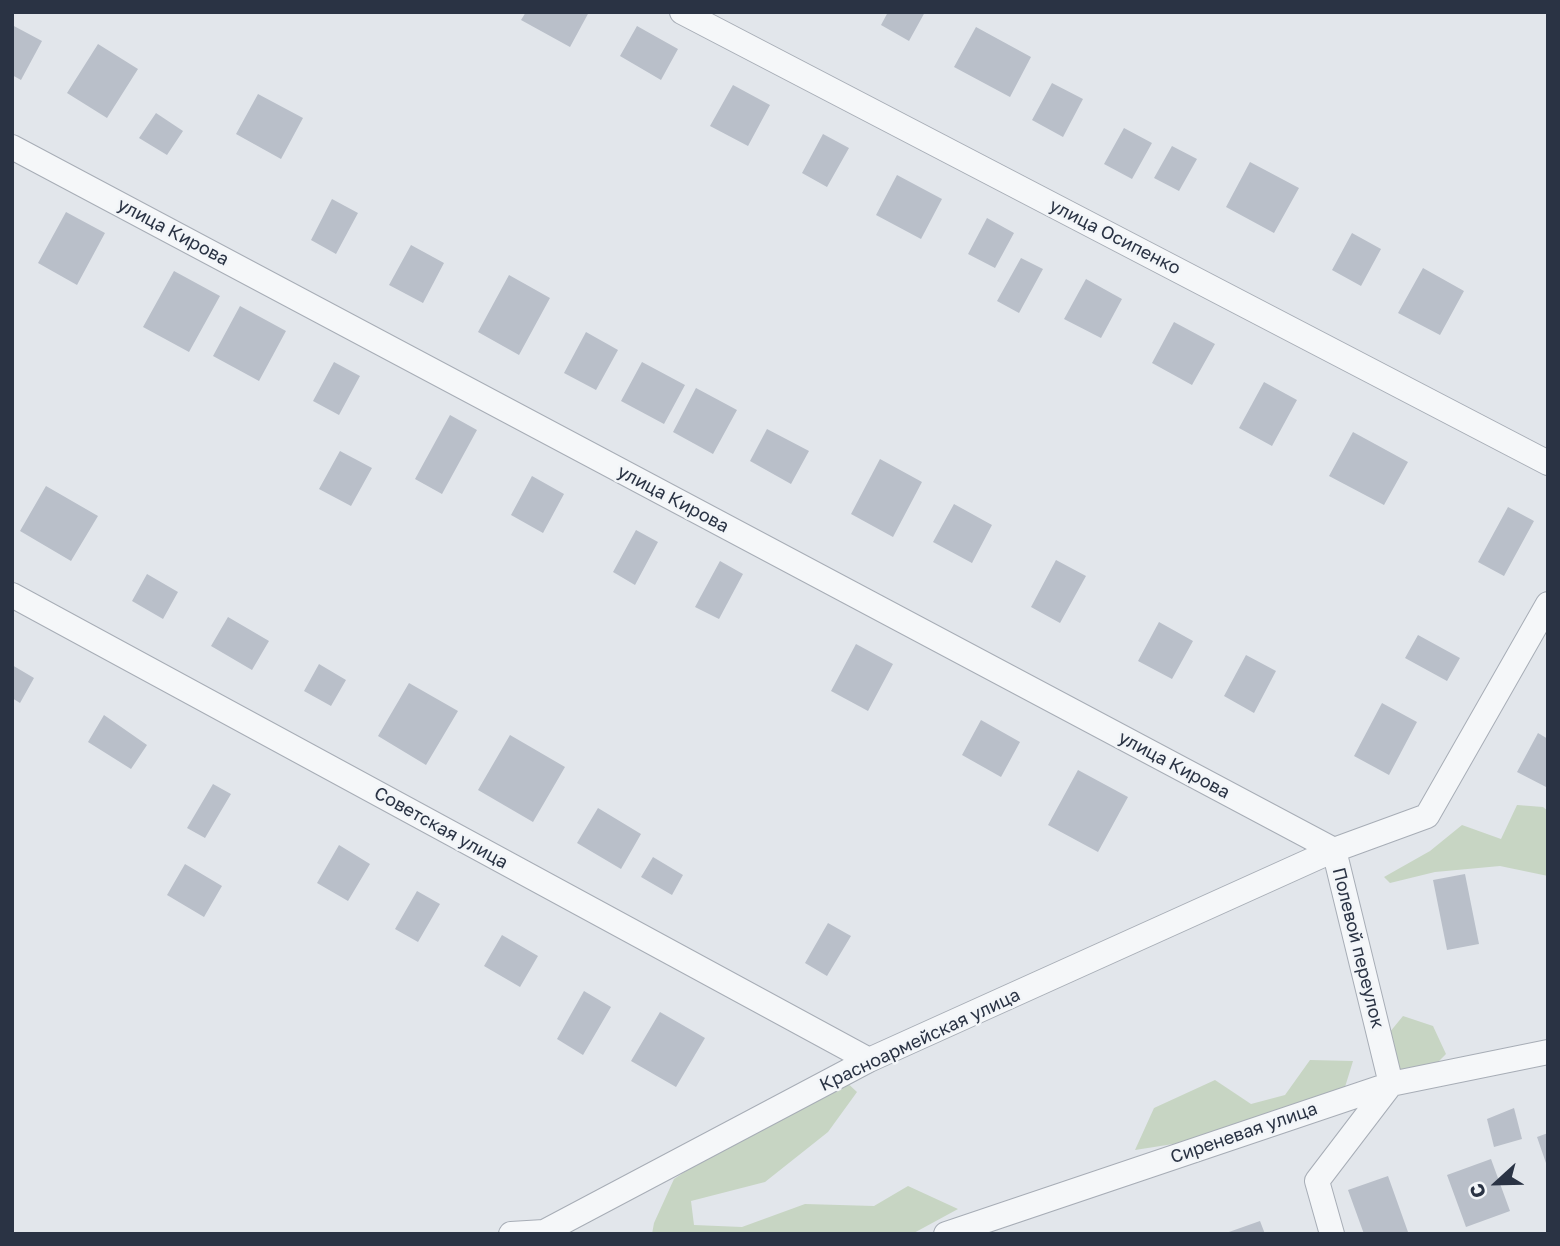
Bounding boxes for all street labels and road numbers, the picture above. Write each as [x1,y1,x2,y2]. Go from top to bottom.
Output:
street label: улица Кирова [114,194,232,270]
street label: улица Осипенко [1046,195,1184,279]
street label: улица Кирова [614,461,732,537]
street label: улица Кирова [1115,727,1233,803]
street label: Советская улица [370,782,512,874]
street label: Полевой переулок [1328,865,1388,1031]
street label: Красноармейская улица [816,984,1024,1096]
street label: Сиреневая улица [1168,1098,1320,1168]

